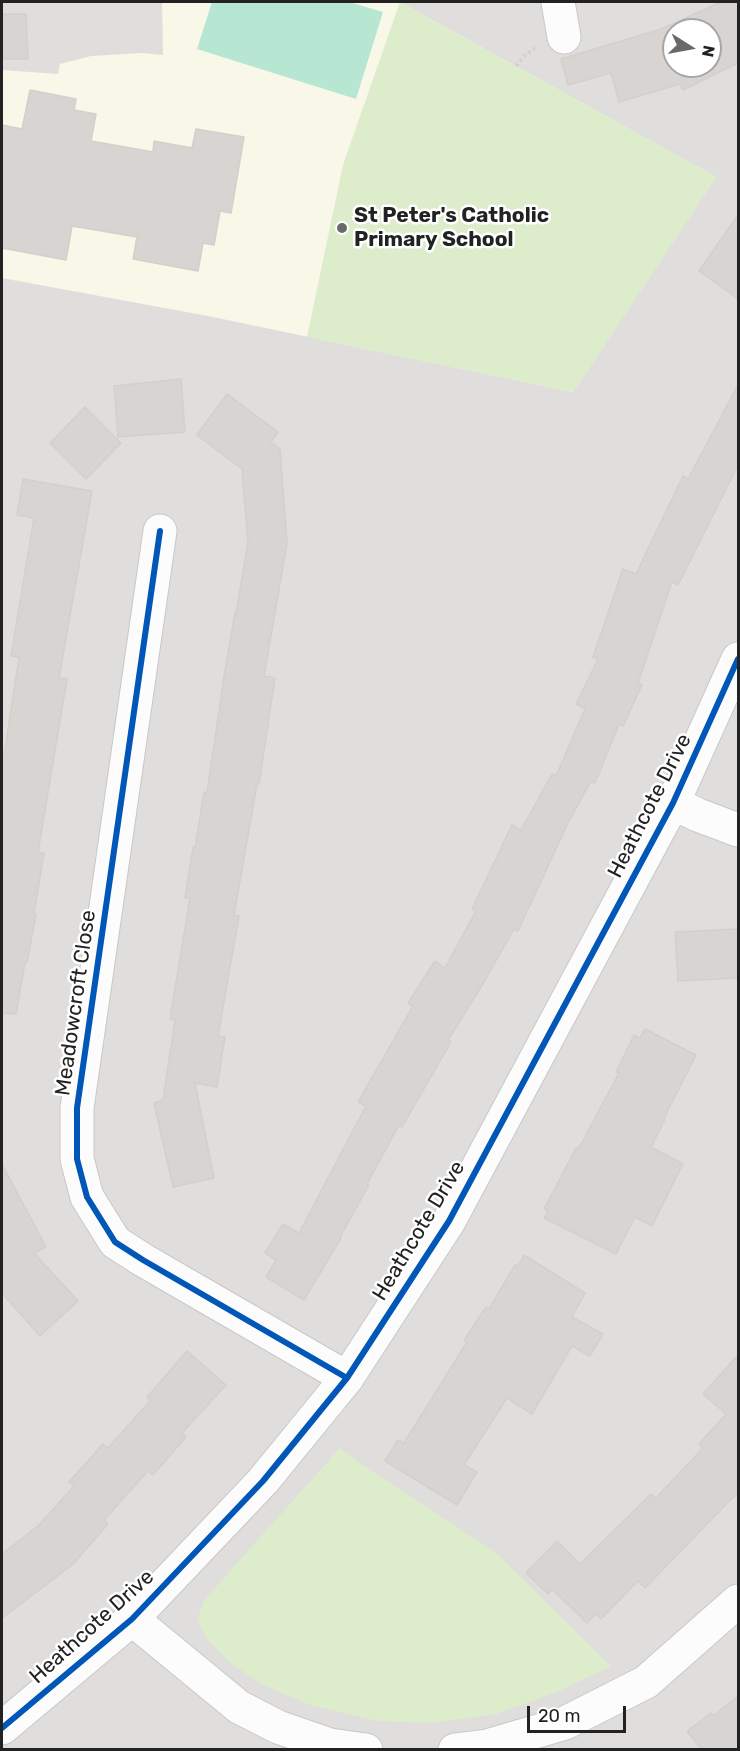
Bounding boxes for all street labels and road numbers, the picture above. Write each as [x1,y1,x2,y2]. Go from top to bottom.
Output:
street label: Heathcote Drive [603,730,697,882]
street label: Meadowcroft Close [50,909,102,1097]
street label: Heathcote Drive [367,1157,471,1305]
street label: Heathcote Drive [25,1565,159,1689]

